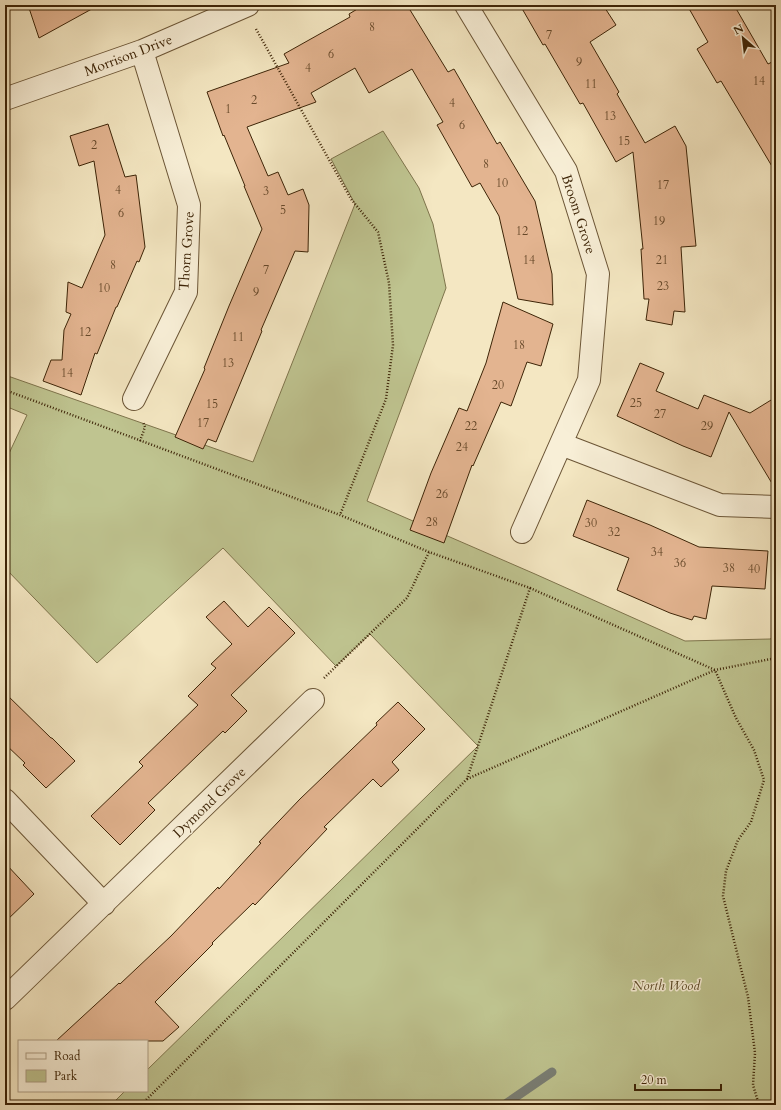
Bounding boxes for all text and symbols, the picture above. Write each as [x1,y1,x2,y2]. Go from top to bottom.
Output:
north arrow [723,18,763,58]
house number: 8 [369,19,375,35]
text: N [731,21,747,38]
house number: 7 [546,27,552,43]
street label: Morrison Drive [81,30,175,81]
house number: 6 [328,46,334,62]
house number: 9 [576,54,582,70]
house number: 4 [305,60,311,76]
house number: 14 [753,73,765,89]
house number: 11 [585,76,597,92]
house number: 2 [251,92,257,108]
house number: 4 [449,95,455,111]
house number: 1 [225,101,231,117]
house number: 13 [604,108,616,124]
house number: 6 [459,117,465,133]
house number: 15 [618,133,630,149]
house number: 2 [91,137,97,153]
house number: 8 [483,156,489,172]
street label: Broom Grove [557,172,600,256]
house number: 10 [496,175,508,191]
house number: 17 [657,177,669,193]
house number: 4 [115,182,121,198]
house number: 3 [263,183,269,199]
house number: 5 [280,202,286,218]
house number: 6 [118,205,124,221]
street label: Thorn Grove [174,211,199,291]
house number: 19 [653,213,665,229]
house number: 12 [516,223,528,239]
house number: 14 [523,252,535,268]
house number: 21 [656,252,668,268]
house number: 8 [110,257,116,273]
house number: 7 [263,262,269,278]
house number: 23 [657,278,669,294]
house number: 10 [98,280,110,296]
house number: 9 [253,284,259,300]
house number: 12 [79,324,91,340]
house number: 11 [232,329,244,345]
house number: 18 [513,337,525,353]
house number: 13 [222,355,234,371]
house number: 14 [61,365,73,381]
house number: 20 [492,377,504,393]
house number: 25 [630,395,642,411]
house number: 15 [206,396,218,412]
house number: 27 [654,406,666,422]
house number: 17 [197,415,209,431]
house number: 22 [465,418,477,434]
house number: 29 [701,418,713,434]
house number: 24 [456,439,468,455]
house number: 26 [436,486,448,502]
house number: 28 [426,514,438,530]
house number: 30 [585,515,597,531]
house number: 32 [608,524,620,540]
house number: 34 [651,544,663,560]
house number: 36 [674,555,686,571]
house number: 38 [723,560,735,576]
house number: 40 [748,561,760,577]
street label: Dymond Grove [169,763,250,842]
park label: North Wood [632,976,701,995]
legend [18,1040,148,1092]
text: Road [54,1048,81,1064]
scale bar [635,1066,721,1092]
text: Park [54,1068,78,1084]
text: 20 m [641,1072,668,1088]

